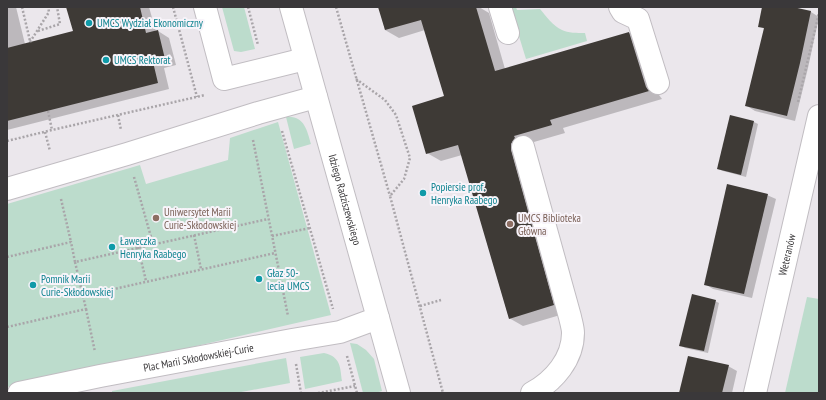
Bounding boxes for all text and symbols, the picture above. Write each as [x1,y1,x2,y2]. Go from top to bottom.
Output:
place label: UMCS Wydział Ekonomiczny [97,16,204,30]
marker: UMCS Wydział Ekonomiczny [84,18,94,28]
place label: UMCS Rektorat [114,53,171,67]
marker: UMCS Rektorat [101,55,111,65]
street label: Idziego Radziszewskiego [326,153,364,247]
place label: Popiersie prof. Henryka Raabego [431,180,497,207]
marker: Popiersie prof. Henryka Raabego [418,188,428,198]
place label: Uniwersytet Marii Curie-Skłodowskiej [164,205,236,232]
place label: UMCS Biblioteka Główna [518,211,581,238]
marker: Uniwersytet Marii Curie-Skłodowskiej [151,213,161,223]
marker: UMCS Biblioteka Główna [505,219,515,229]
street label: Weteranów [775,232,799,277]
place label: Ławeczka Henryka Raabego [120,234,186,261]
marker: Ławeczka Henryka Raabego [107,242,117,252]
place label: Głaz 50- lecia UMCS [267,266,310,293]
place label: Pomnik Marii Curie-Skłodowskiej [41,272,113,299]
marker: Głaz 50- lecia UMCS [254,274,264,284]
marker: Pomnik Marii Curie-Skłodowskiej [28,280,38,290]
street label: Plac Marii Skłodowskiej-Curie [142,340,255,375]

